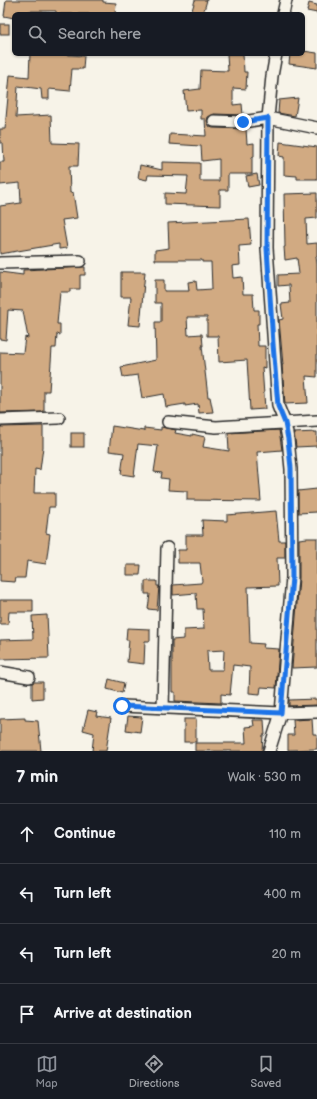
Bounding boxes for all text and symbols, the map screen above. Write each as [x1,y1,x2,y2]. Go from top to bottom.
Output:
search box [12,12,305,56]
icon: search [26,23,48,45]
text: Search here [58,25,141,44]
route end [234,113,252,131]
route start [113,697,131,715]
text: 7 min [16,767,58,787]
text: Walk · 530 m [227,769,301,785]
icon: ahead [16,823,38,845]
text: Continue [54,824,116,843]
text: 110 m [269,826,301,842]
icon: left [16,883,38,905]
text: Turn left [54,884,111,903]
text: 400 m [264,886,301,902]
icon: left [16,943,38,965]
text: Turn left [54,944,111,963]
text: 20 m [271,946,301,962]
icon: arrive [16,1003,38,1025]
text: Arrive at destination [54,1004,192,1023]
tab: Map [36,1053,58,1090]
tab: Directions [129,1053,179,1090]
tab: Saved [251,1053,281,1090]

